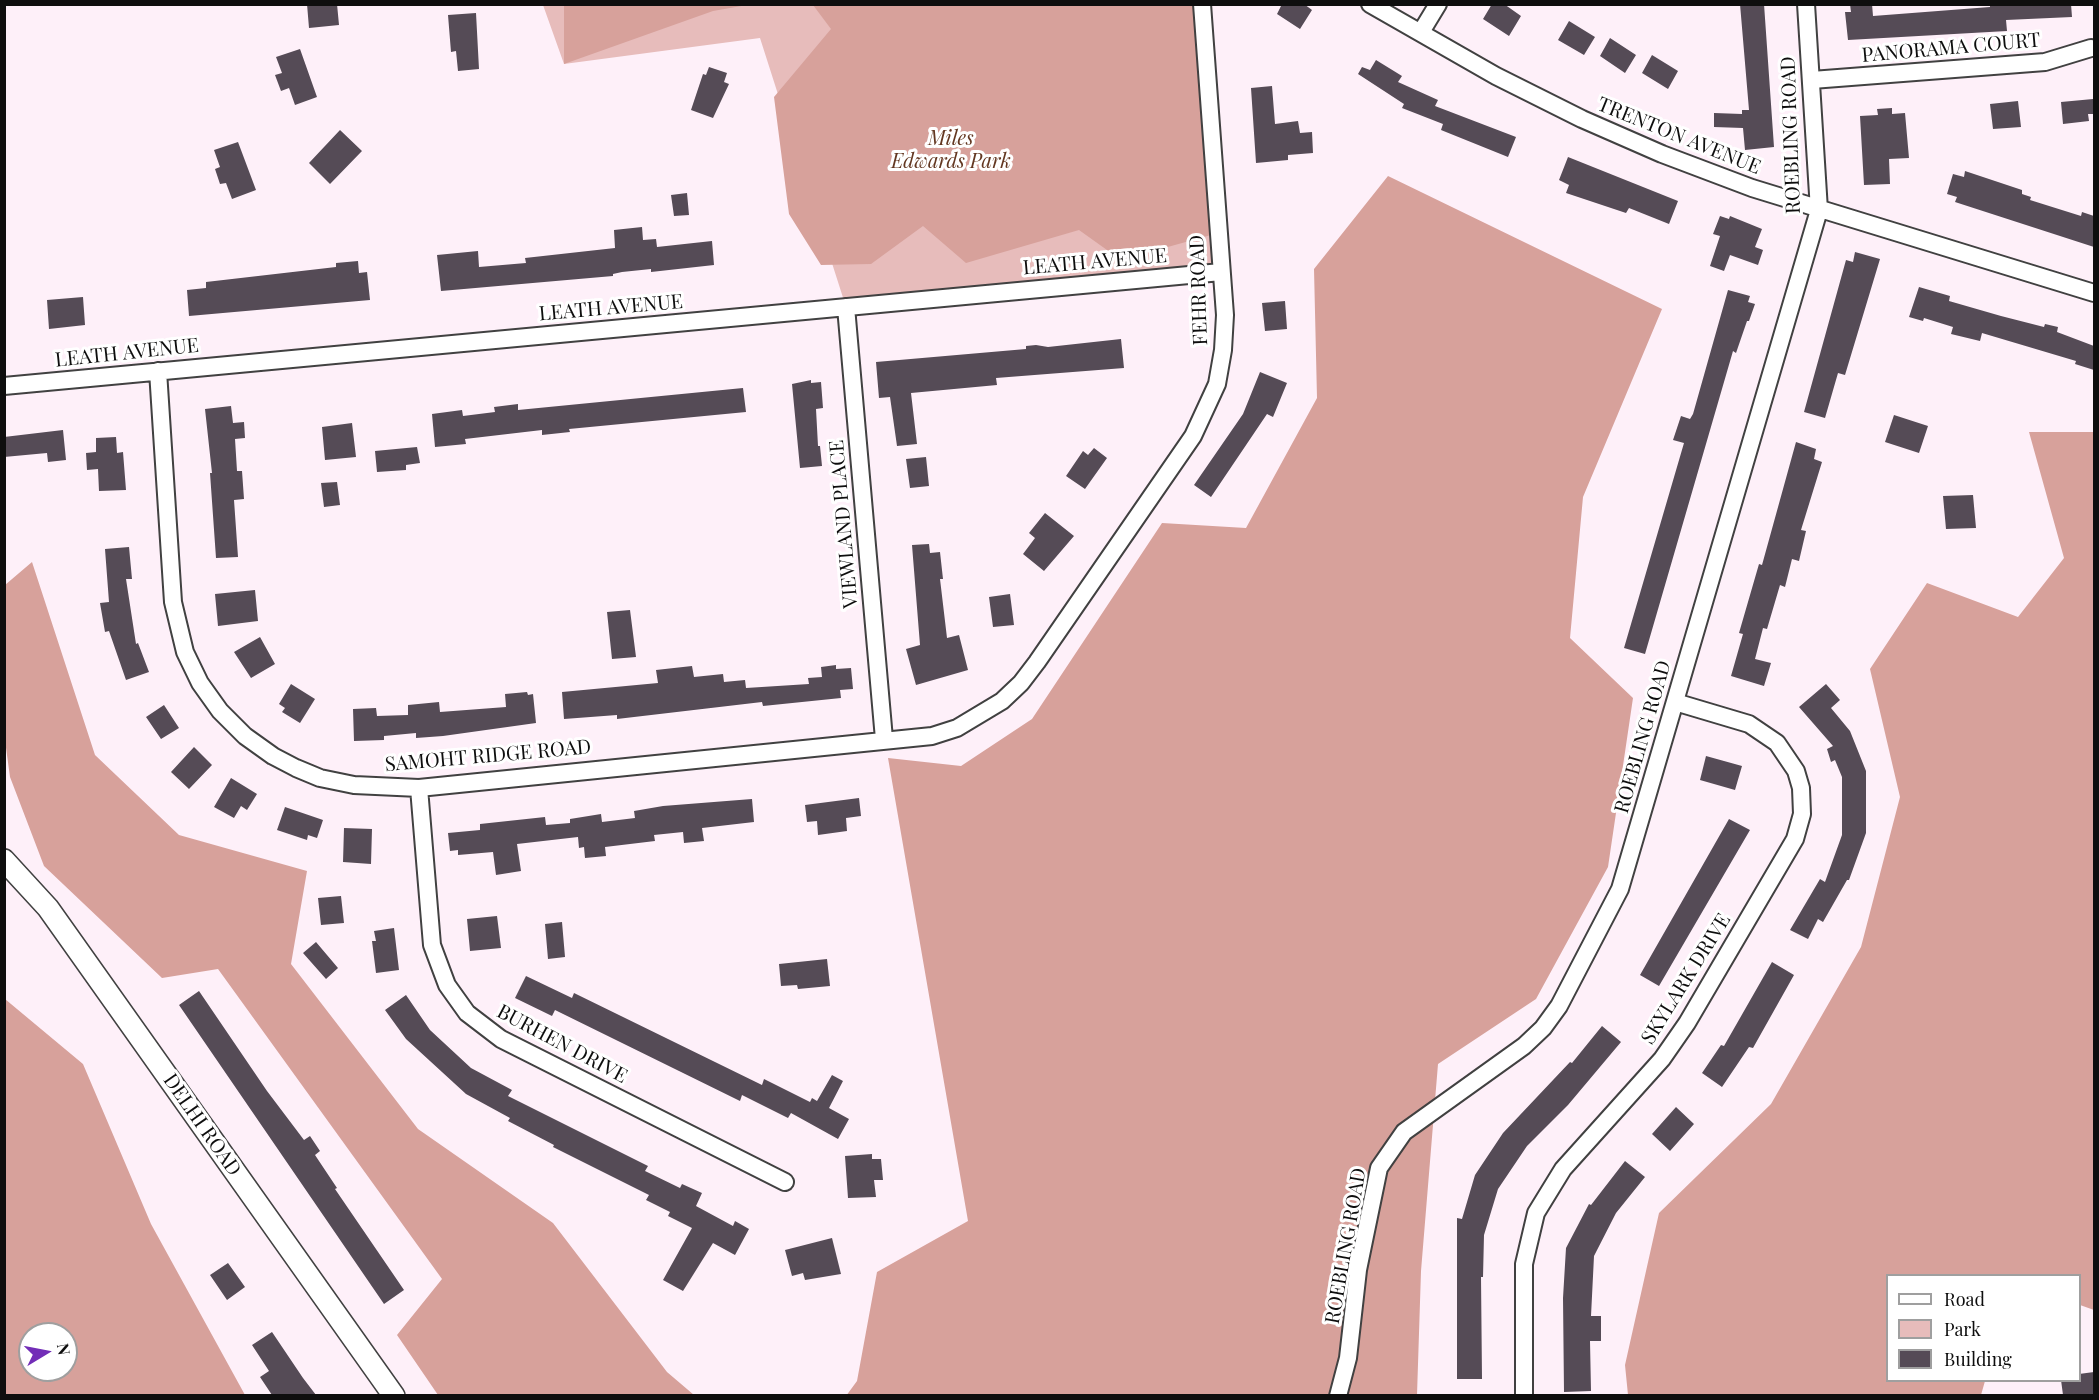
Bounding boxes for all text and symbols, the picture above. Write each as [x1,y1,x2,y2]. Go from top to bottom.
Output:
street label: PANORAMA COURT [1861,28,2041,68]
street label: ROEBLING ROAD [1776,56,1806,214]
street label: TRENTON AVENUE [1594,92,1764,180]
park label: Miles Edwards Park [891,127,1011,174]
street label: FEHR ROAD [1185,234,1213,346]
street label: LEATH AVENUE [1022,244,1168,280]
street label: LEATH AVENUE [538,290,684,326]
street label: LEATH AVENUE [54,334,200,372]
street label: VIEWLAND PLACE [825,439,863,609]
street label: ROEBLING ROAD [1610,658,1676,816]
street label: SAMOHT RIDGE ROAD [384,735,592,777]
street label: SKYLARK DRIVE [1636,909,1736,1049]
street label: BURHEN DRIVE [493,1000,631,1088]
street label: DELHI ROAD [158,1069,246,1181]
street label: ROEBLING ROAD [1320,1166,1372,1326]
legend [1886,1274,2081,1382]
text: Road [1944,1287,1985,1311]
text: Park [1944,1317,1981,1341]
north arrow [18,1322,78,1382]
text: N [53,1342,76,1357]
text: Building [1944,1347,2012,1371]

